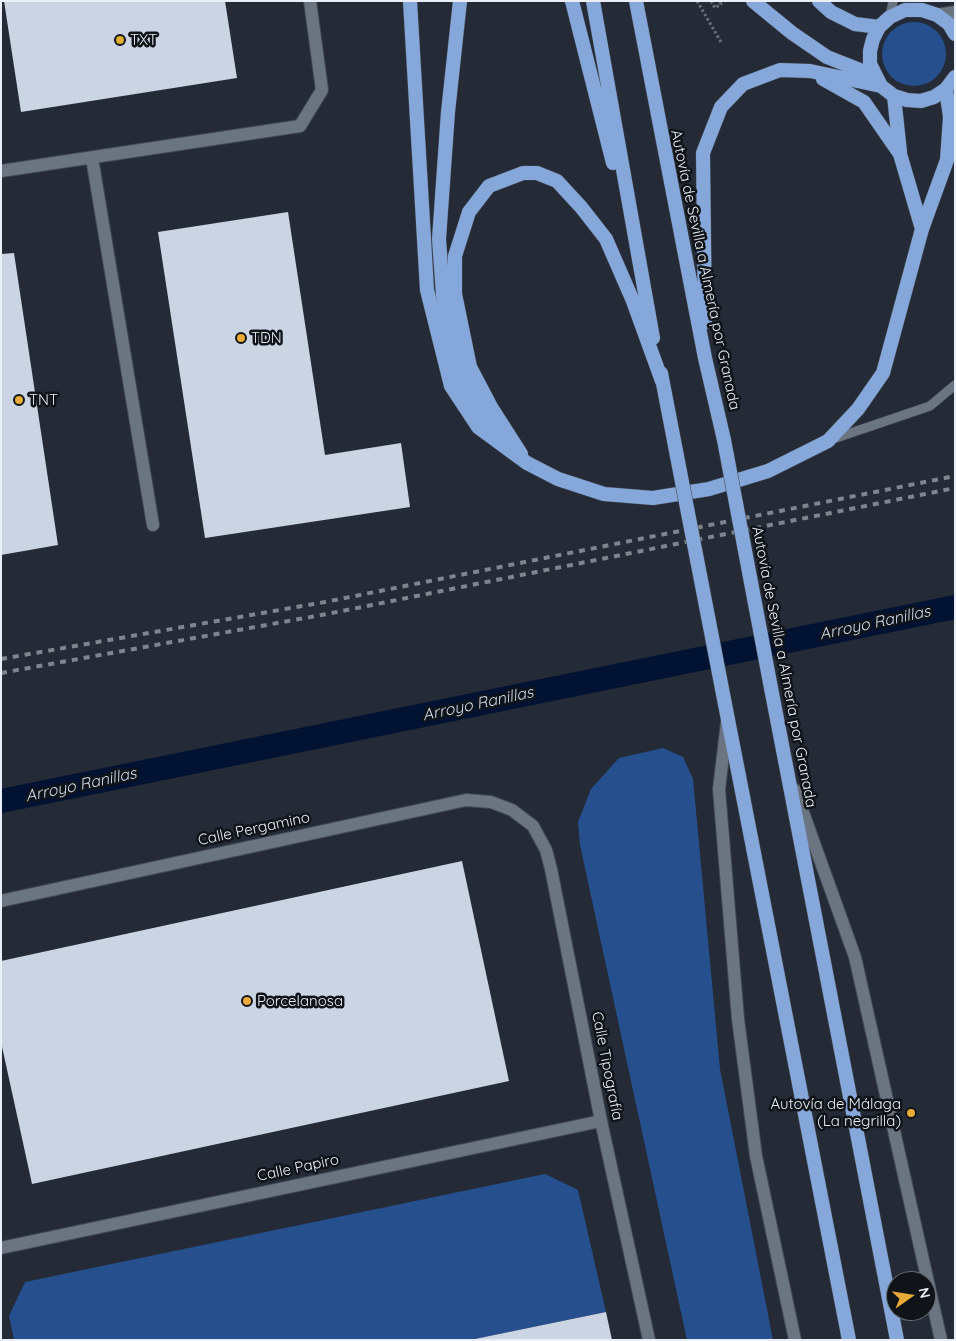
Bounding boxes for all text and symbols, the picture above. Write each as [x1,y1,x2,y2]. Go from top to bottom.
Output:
place label: TXT [130,31,157,49]
marker: TXT [114,34,126,46]
street label: Autovía de Sevilla a Almería por Granada [666,128,744,412]
place label: TDN [251,329,282,347]
marker: TDN [235,332,247,344]
place label: TNT [29,391,58,409]
marker: TNT [13,394,25,406]
street label: Autovía de Sevilla a Almería por Granada [748,525,820,809]
water label: Arroyo Ranillas [818,602,932,644]
water label: Arroyo Ranillas [421,683,535,725]
water label: Arroyo Ranillas [24,764,138,806]
street label: Calle Pergamino [196,808,312,850]
place label: Porcelanosa [257,992,343,1010]
marker: Porcelanosa [241,995,253,1007]
street label: Calle Tipografía [588,1010,626,1122]
place label: Autovía de Málaga (La negrilla) [771,1095,901,1130]
marker: Autovía de Málaga (La negrilla) [905,1107,917,1119]
street label: Calle Papiro [256,1151,340,1185]
north arrow [886,1271,936,1321]
text: N [915,1286,935,1300]

